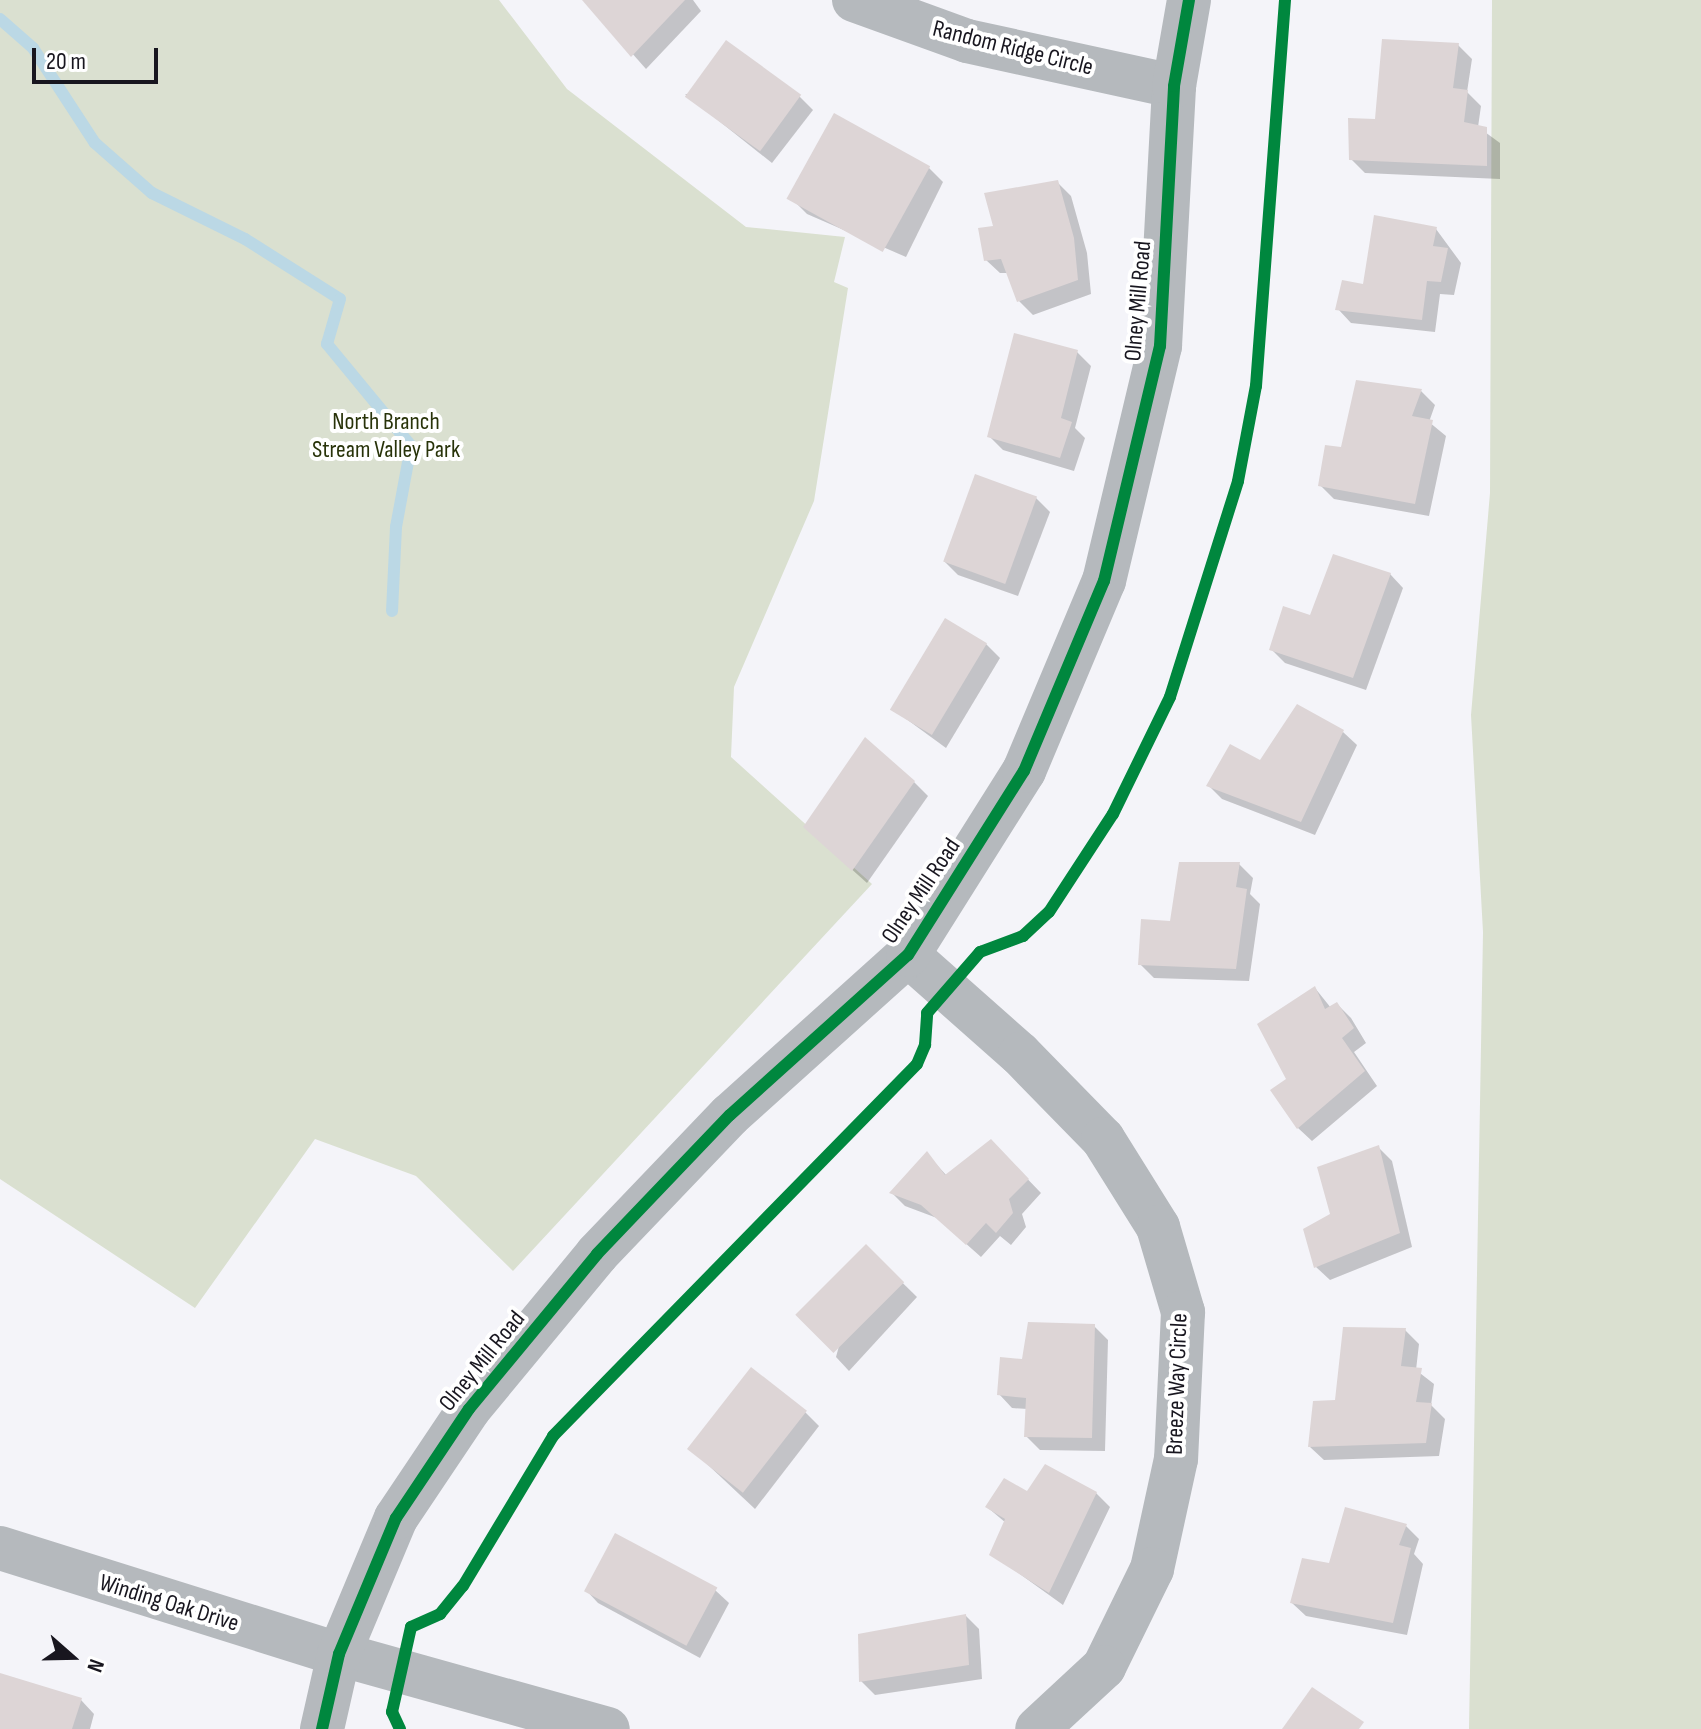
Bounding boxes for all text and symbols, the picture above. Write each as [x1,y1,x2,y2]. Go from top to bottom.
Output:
street label: Random Ridge Circle [930,14,1096,82]
scale bar [36,32,162,82]
text: 20 m [46,47,86,76]
street label: Olney Mill Road [1118,240,1158,362]
park label: North Branch Stream Valley Park [312,408,460,464]
street label: Olney Mill Road [875,833,967,949]
street label: Olney Mill Road [433,1305,531,1417]
street label: Breeze Way Circle [1160,1313,1194,1455]
street label: Winding Oak Drive [96,1568,242,1638]
north arrow [32,1617,112,1697]
text: N [80,1655,110,1676]

